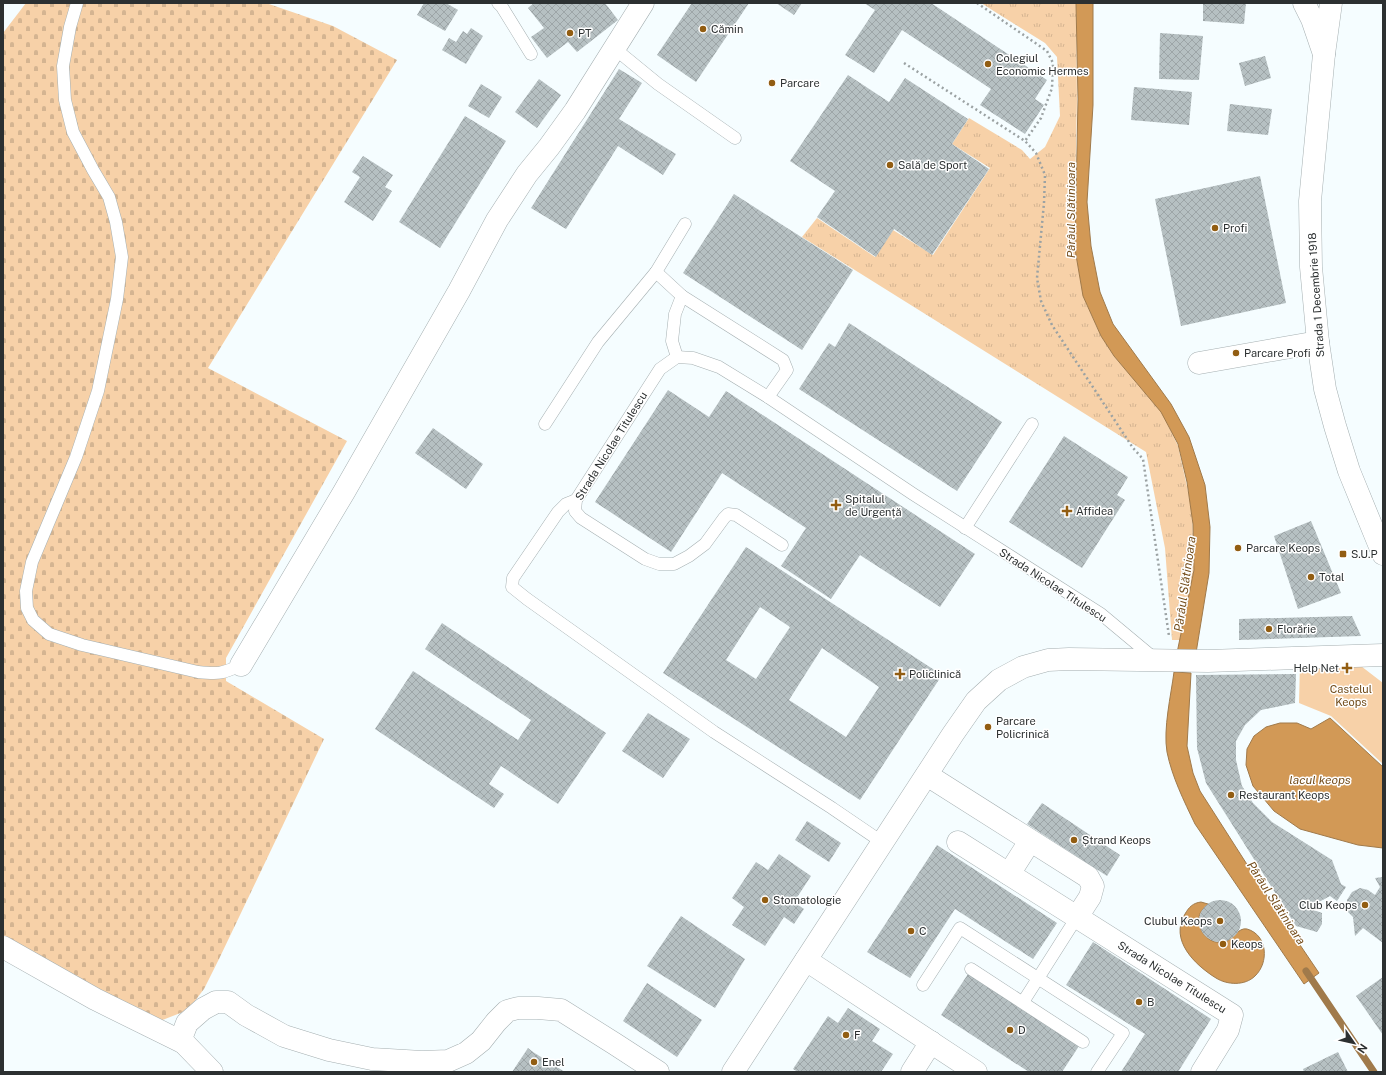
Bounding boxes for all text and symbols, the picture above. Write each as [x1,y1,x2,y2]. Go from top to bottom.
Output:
place label: Cămin [711,23,743,35]
marker: Cămin [698,24,708,34]
place label: PT [578,27,592,39]
marker: PT [565,28,575,38]
place label: Colegiul Economic Hermes [996,52,1089,77]
marker: Colegiul Economic Hermes [983,59,993,69]
place label: Parcare [780,77,820,89]
marker: Parcare [767,78,777,88]
place label: Sală de Sport [898,159,967,171]
marker: Sală de Sport [885,160,895,170]
water label: Pârâul Slătinioara [1064,162,1078,258]
place label: Profi [1223,222,1247,234]
marker: Profi [1210,223,1220,233]
street label: Strada 1 Decembrie 1918 [1306,232,1326,358]
place label: Parcare Profi [1244,347,1310,359]
marker: Parcare Profi [1231,348,1241,358]
street label: Strada Nicolae Titulescu [573,390,649,502]
place label: Spitalul de Urgență [845,493,902,518]
marker: Spitalul de Urgență [830,499,842,511]
marker: Affidea [1061,505,1073,517]
place label: Affidea [1076,505,1113,517]
water label: Pârâul Slătinioara [1171,535,1199,633]
place label: Parcare Keops [1246,542,1320,554]
marker: Parcare Keops [1233,543,1243,553]
street label: Strada Nicolae Titulescu [997,546,1109,624]
place label: S.U.P [1351,548,1377,560]
marker: S.U.P [1338,549,1348,559]
place label: Total [1319,571,1344,583]
marker: Total [1306,572,1316,582]
place label: Florărie [1277,623,1316,635]
marker: Florărie [1264,624,1274,634]
place label: Help Net [1294,662,1339,674]
marker: Help Net [1342,663,1352,673]
marker: Policlinică [894,668,906,680]
place label: Policlinică [909,668,961,680]
park label: Castelul Keops [1330,683,1372,708]
place label: Parcare Policrinică [996,715,1049,740]
marker: Parcare Policrinică [983,722,993,732]
water label: lacul keops [1289,773,1351,787]
place label: Restaurant Keops [1239,789,1330,801]
marker: Restaurant Keops [1226,790,1236,800]
place label: Ștrand Keops [1082,834,1151,846]
marker: Ștrand Keops [1069,835,1079,845]
water label: Pârâul Slătinioara [1244,859,1308,947]
place label: Stomatologie [773,894,841,906]
marker: Stomatologie [760,895,770,905]
place label: Club Keops [1299,899,1357,911]
marker: Club Keops [1360,900,1370,910]
place label: Clubul Keops [1144,915,1212,927]
marker: Clubul Keops [1215,916,1225,926]
place label: C [919,925,927,937]
marker: C [906,926,916,936]
place label: Keops [1231,938,1263,950]
street label: Strada Nicolae Titulescu [1116,939,1228,1015]
marker: Keops [1218,939,1228,949]
place label: B [1147,996,1154,1008]
marker: B [1134,997,1144,1007]
north arrow [1334,1023,1374,1063]
place label: D [1018,1024,1026,1036]
marker: D [1005,1025,1015,1035]
place label: F [854,1029,861,1041]
marker: F [841,1030,851,1040]
text: N [1355,1042,1370,1056]
place label: Enel [542,1056,565,1068]
marker: Enel [529,1057,539,1067]

